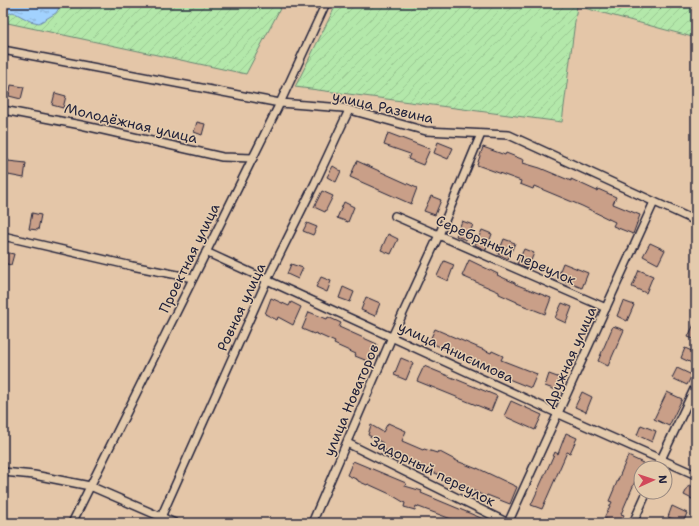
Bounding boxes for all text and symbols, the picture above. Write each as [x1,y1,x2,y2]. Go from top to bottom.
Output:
street label: улица Развина [330,87,436,127]
street label: Молодёжная улица [63,99,200,147]
street label: Проектная улица [155,200,223,316]
street label: Серебряный переулок [433,211,579,289]
street label: Ровная улица [213,260,269,354]
street label: Дружная улица [540,303,600,410]
street label: улица Анисимова [395,317,517,387]
street label: улица Новаторов [319,341,383,459]
street label: Задорный переулок [368,432,499,511]
north arrow [633,460,673,500]
text: N [655,475,670,485]

